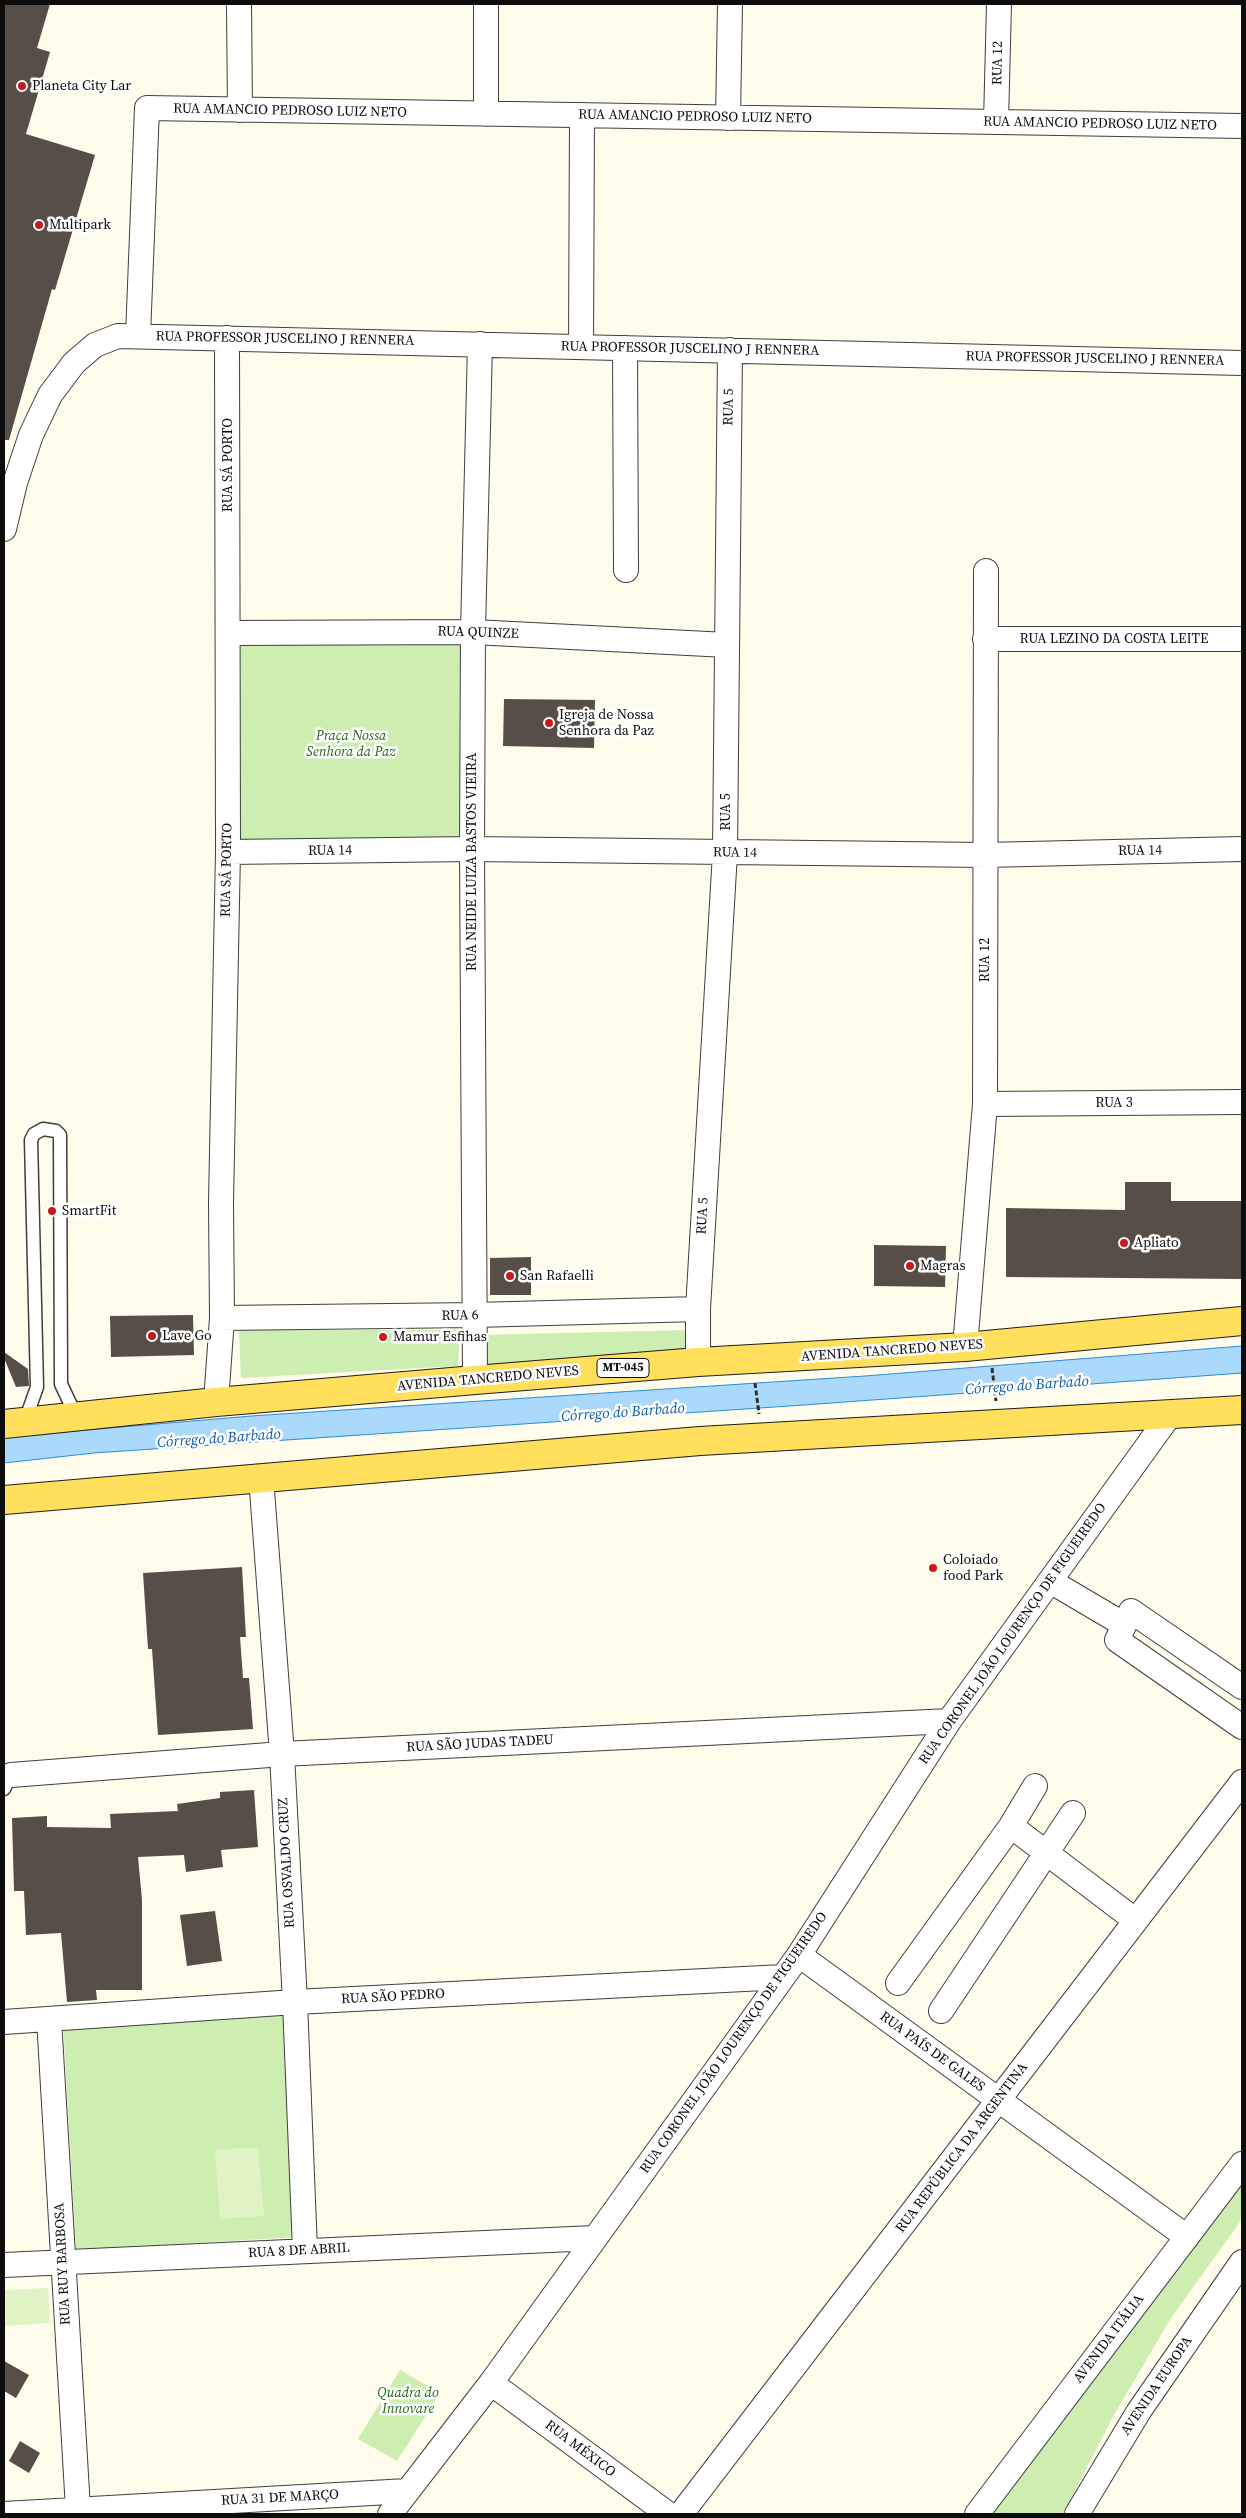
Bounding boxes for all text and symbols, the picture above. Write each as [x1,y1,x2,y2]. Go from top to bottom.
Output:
street label: RUA 12 [989,41,1007,85]
place label: Planeta City Lar [32,78,131,94]
marker: Planeta City Lar [16,80,28,92]
street label: RUA AMANCIO PEDROSO LUIZ NETO [173,101,407,121]
street label: RUA AMANCIO PEDROSO LUIZ NETO [578,107,812,127]
street label: RUA AMANCIO PEDROSO LUIZ NETO [983,114,1217,134]
place label: Multipark [49,217,111,233]
marker: Multipark [33,219,45,231]
street label: RUA PROFESSOR JUSCELINO J RENNERA [155,328,415,350]
street label: RUA PROFESSOR JUSCELINO J RENNERA [560,338,820,360]
street label: RUA PROFESSOR JUSCELINO J RENNERA [965,348,1225,370]
street label: RUA 5 [720,388,738,426]
street label: RUA SÁ PORTO [220,418,236,512]
street label: RUA QUINZE [437,623,519,643]
street label: RUA LEZINO DA COSTA LEITE [1020,631,1208,647]
place label: Igreja de Nossa Senhora da Paz [559,707,654,740]
marker: Igreja de Nossa Senhora da Paz [543,717,555,729]
park label: Praça Nossa Senhora da Paz [306,728,396,760]
street label: RUA NEIDE LUIZA BASTOS VIEIRA [464,753,480,971]
street label: RUA 5 [718,793,734,831]
street label: RUA SÁ PORTO [218,823,236,917]
street label: RUA 14 [308,842,352,860]
street label: RUA 14 [1118,842,1162,860]
street label: RUA 14 [713,844,757,862]
street label: RUA 12 [977,938,993,982]
street label: RUA 3 [1095,1095,1133,1111]
street label: RUA 5 [694,1197,712,1235]
place label: SmartFit [62,1203,116,1219]
marker: SmartFit [46,1205,58,1217]
place label: Apliato [1134,1235,1179,1251]
marker: Apliato [1118,1237,1130,1249]
place label: Magras [920,1258,966,1274]
marker: Magras [904,1260,916,1272]
place label: San Rafaelli [520,1268,594,1284]
marker: San Rafaelli [504,1270,516,1282]
street label: RUA 6 [441,1307,479,1325]
place label: Lave Go [162,1328,212,1344]
place label: Mamur Esfihas [393,1329,487,1345]
marker: Lave Go [146,1330,158,1342]
marker: Mamur Esfihas [377,1331,389,1343]
street label: AVENIDA TANCREDO NEVES [801,1336,983,1366]
road number: MT-045 [597,1359,649,1378]
street label: AVENIDA TANCREDO NEVES [397,1363,579,1395]
water label: Córrego do Barbado [965,1373,1089,1399]
water label: Córrego do Barbado [561,1400,685,1426]
water label: Córrego do Barbado [157,1426,281,1452]
street label: RUA CORONEL JOÃO LOURENÇO DE FIGUEIREDO [916,1500,1110,1768]
place label: Coloiado food Park [943,1552,1003,1584]
marker: Coloiado food Park [927,1562,939,1574]
street label: RUA SÃO JUDAS TADEU [406,1732,554,1756]
street label: RUA OSVALDO CRUZ [275,1797,299,1929]
street label: RUA CORONEL JOÃO LOURENÇO DE FIGUEIREDO [637,1909,831,2177]
street label: RUA SÃO PEDRO [341,1986,445,2008]
street label: RUA PAÍS DE GALES [876,2008,988,2096]
street label: RUA REPÚBLICA DA ARGENTINA [892,2060,1032,2236]
street label: RUA RUY BARBOSA [51,2202,75,2326]
street label: RUA 8 DE ABRIL [248,2240,350,2262]
street label: AVENIDA ITÁLIA [1070,2291,1148,2387]
street label: AVENIDA EUROPA [1118,2333,1196,2439]
park label: Quadra do Innovare [377,2385,439,2418]
street label: RUA MÉXICO [541,2417,619,2481]
street label: RUA 31 DE MARÇO [221,2487,339,2509]

